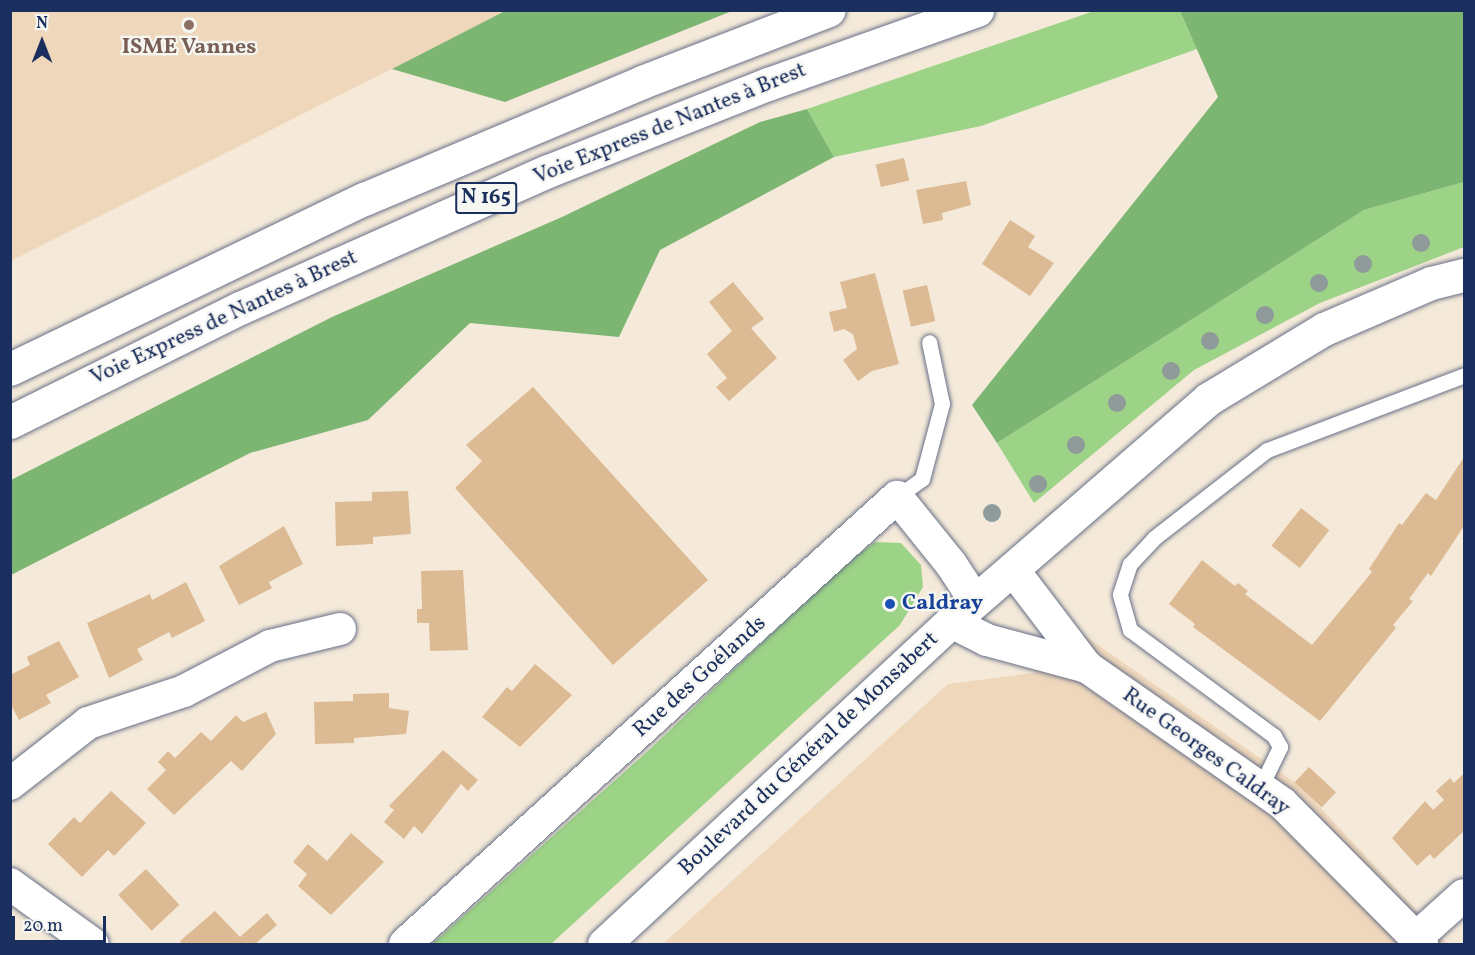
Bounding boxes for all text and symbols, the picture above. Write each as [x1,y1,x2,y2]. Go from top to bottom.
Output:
north arrow [12,12,72,72]
text: N [36,13,48,35]
marker: ISME Vannes [182,18,196,32]
place label: ISME Vannes [121,35,257,61]
street label: Voie Express de Nantes à Brest [530,57,810,191]
road number: N 165 [454,180,518,216]
street label: Voie Express de Nantes à Brest [86,244,362,392]
place label: Caldray [902,591,983,617]
marker: Caldray [883,597,897,611]
street label: Rue des Goélands [628,610,772,744]
street label: Boulevard du Général de Monsabert [674,627,944,881]
street label: Rue Georges Caldray [1117,682,1295,822]
scale bar [15,904,110,942]
text: 20 m [23,914,63,939]

